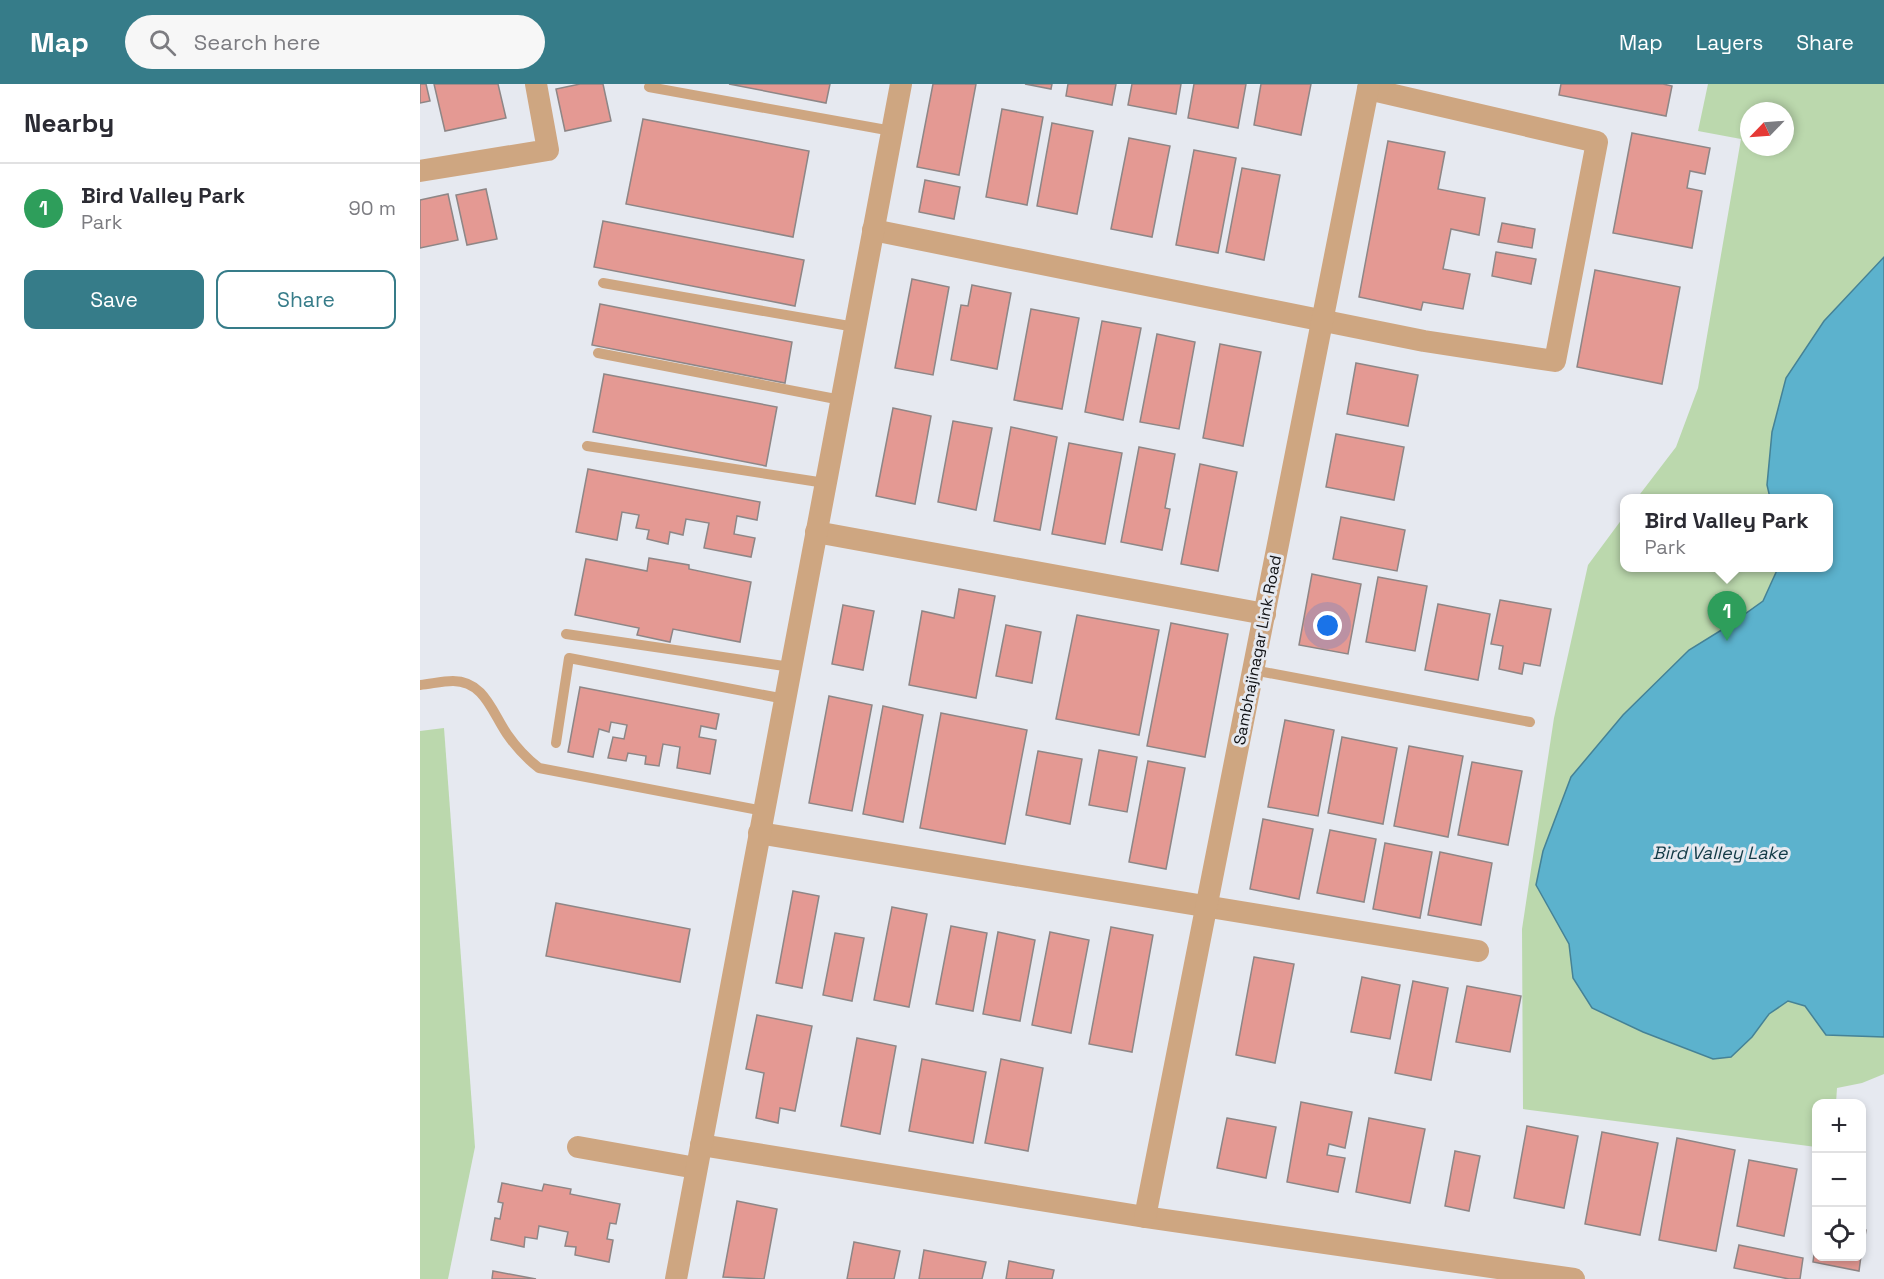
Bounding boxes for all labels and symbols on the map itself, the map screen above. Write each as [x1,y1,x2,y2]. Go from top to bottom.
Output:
north arrow [1740,102,1794,156]
street label: Sambhajinagar Link Road [1229,553,1286,747]
pin: 1 [1708,592,1746,641]
your location [1313,611,1342,640]
water label: Bird Valley Lake [1653,841,1789,864]

